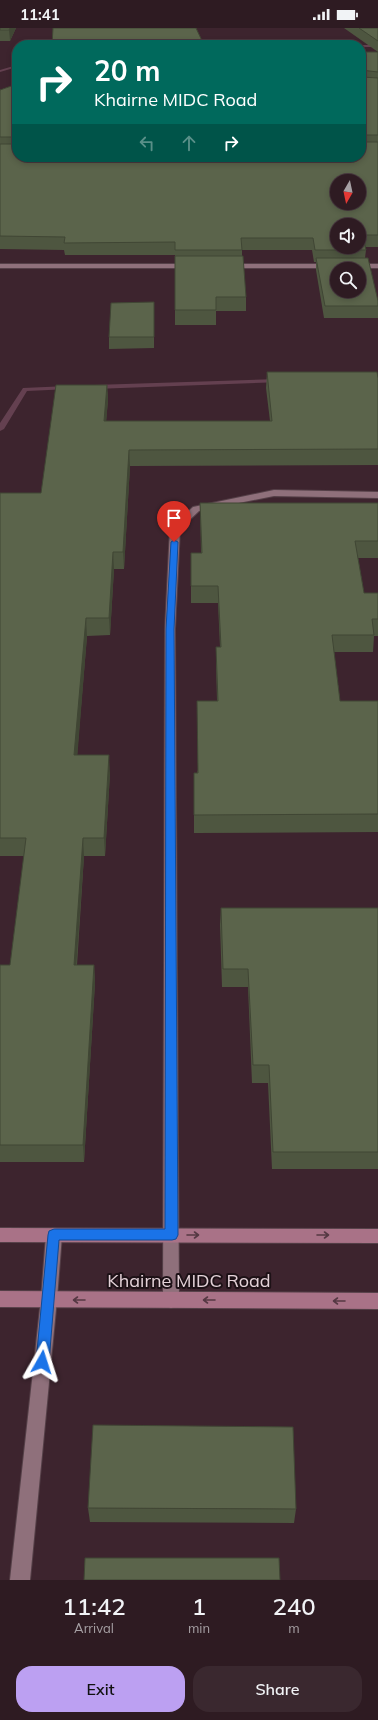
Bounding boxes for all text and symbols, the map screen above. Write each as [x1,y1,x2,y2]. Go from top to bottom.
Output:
text: 11:41 [20,5,60,24]
text: 20 m [94,53,160,88]
icon: right [28,56,80,108]
text: Khairne MIDC Road [94,88,257,111]
icon: left [136,132,158,154]
icon: ahead [178,132,200,154]
icon: right [220,132,242,154]
north arrow [330,174,366,210]
map controls [330,174,366,298]
button: sound [330,218,366,254]
button: search [330,262,366,298]
pin [157,501,191,542]
icon: arrive [163,507,185,529]
one-way arrow [186,1231,199,1239]
one-way arrow [316,1231,329,1239]
street label: Khairne MIDC Road [107,1269,271,1292]
one-way arrow [73,1296,86,1304]
one-way arrow [203,1297,216,1304]
one-way arrow [333,1297,346,1305]
position arrow [21,1341,63,1383]
text: 11:42 [62,1591,126,1621]
text: 1 [192,1591,206,1621]
text: 240 [272,1591,316,1621]
text: Arrival [74,1620,114,1636]
text: min [188,1620,210,1636]
text: m [288,1620,300,1636]
button: Exit [16,1666,185,1712]
button: Share [193,1666,362,1712]

